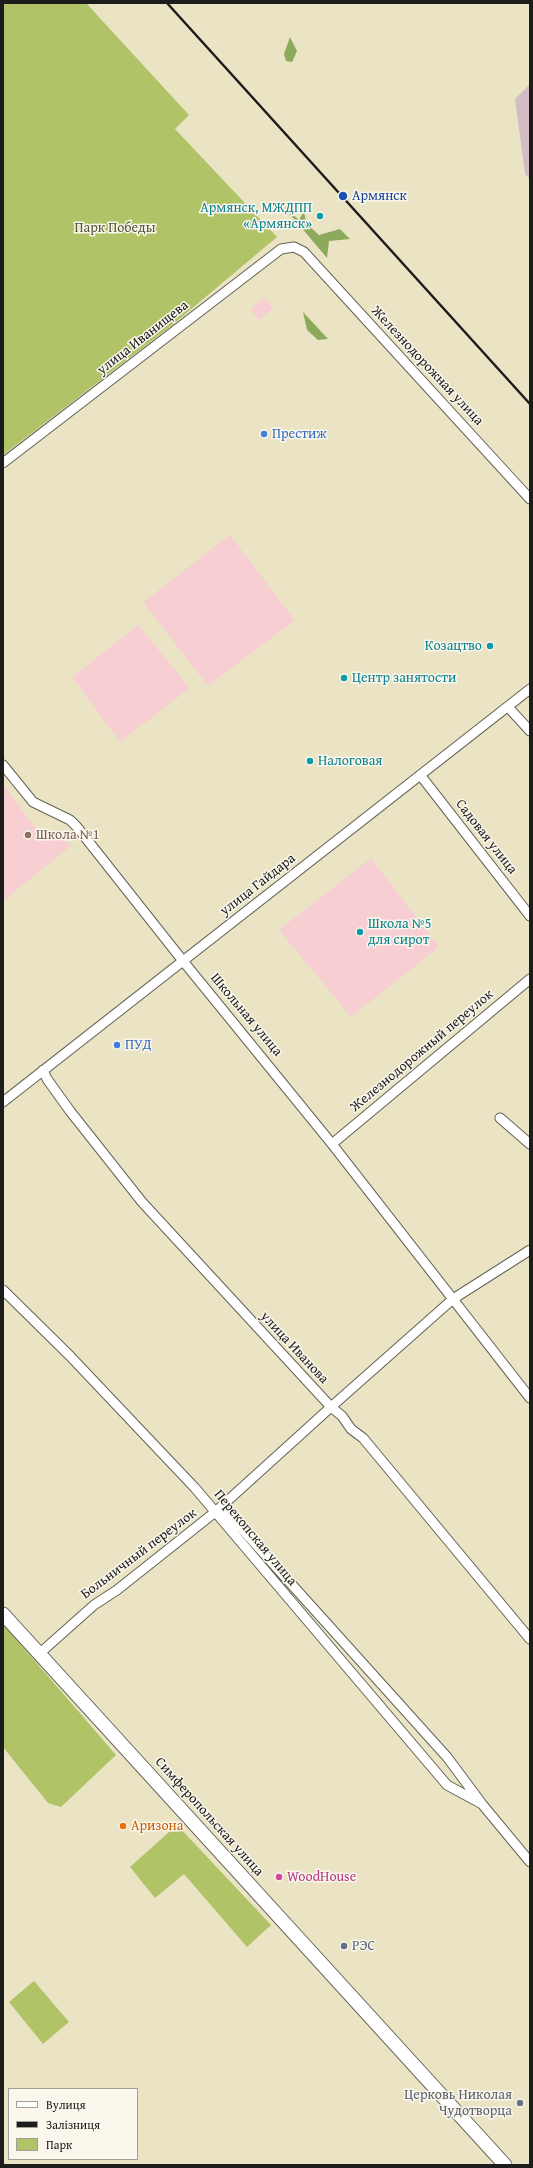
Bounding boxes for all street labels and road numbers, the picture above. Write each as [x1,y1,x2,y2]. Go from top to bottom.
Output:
street label: улица Иванищева [94,297,192,379]
street label: Железнодорожная улица [367,303,487,429]
street label: Садовая улица [452,796,520,878]
street label: улица Гайдара [217,850,299,920]
street label: Школьная улица [206,970,286,1060]
street label: Железнодорожный переулок [347,986,497,1116]
street label: улица Иванова [256,1308,332,1388]
street label: Перекопская улица [210,1487,300,1589]
street label: Больничный переулок [78,1505,200,1603]
street label: Симферопольская улица [151,1754,267,1880]

